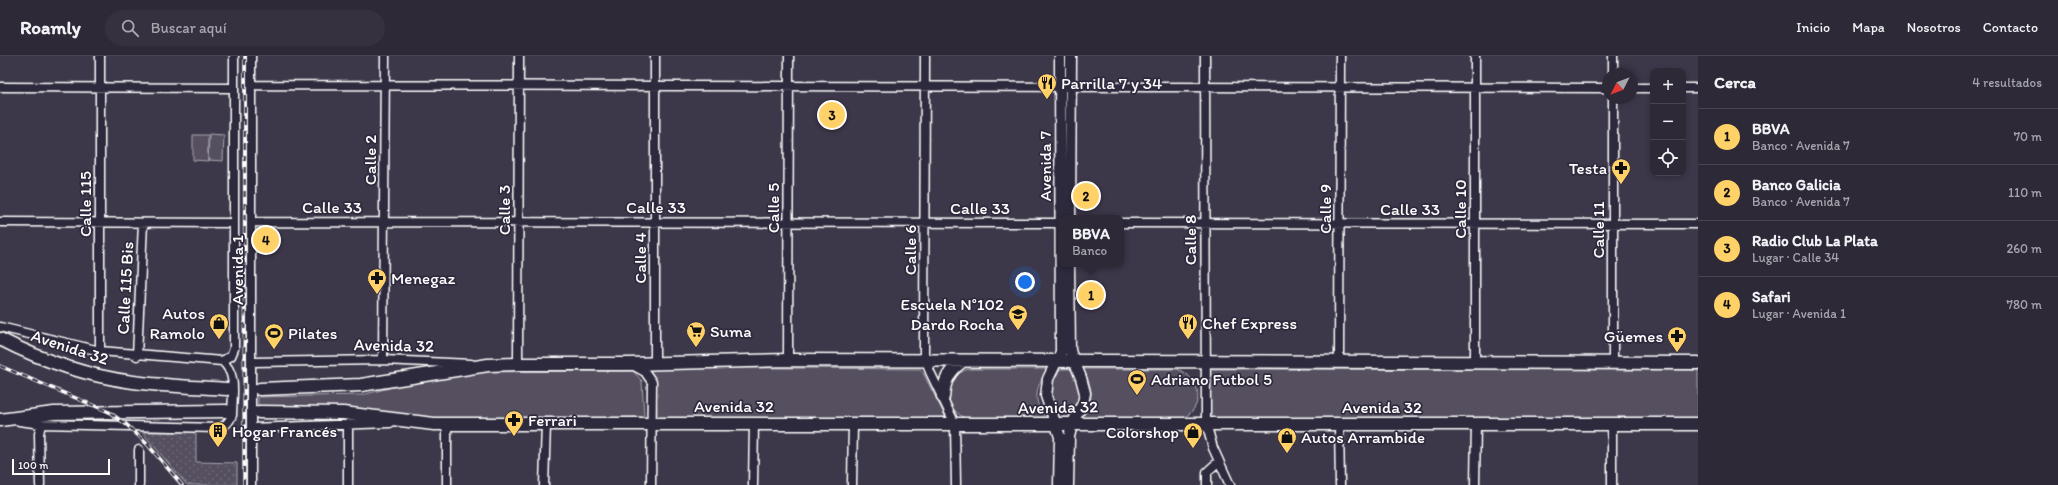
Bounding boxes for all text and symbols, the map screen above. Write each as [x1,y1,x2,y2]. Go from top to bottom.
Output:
search box [105,10,385,46]
text: Roamly [20,16,81,39]
icon: search [119,17,141,39]
text: Buscar aquí [151,19,227,37]
text: Inicio [1796,19,1830,36]
text: Mapa [1852,19,1885,36]
text: Nosotros [1907,19,1961,36]
text: Contacto [1983,19,2038,36]
north arrow [1602,68,1638,104]
map controls [1650,68,1686,176]
button: + [1650,68,1686,104]
restaurant icon: Parrilla 7 y 34 [1036,72,1058,100]
text: Cerca [1714,72,1756,92]
place label: Parrilla 7 y 34 [1061,73,1162,93]
text: 4 resultados [1972,75,2042,90]
pin: 3 [819,100,845,130]
button: − [1650,104,1686,140]
text: BBVA [1752,120,1790,138]
text: 1 [1724,129,1730,144]
text: 70 m [2014,129,2042,144]
street label: Avenida 7 [1035,130,1055,201]
street label: Calle 2 [360,135,380,185]
text: Banco · Avenida 7 [1752,138,1850,153]
button: locate [1650,140,1686,176]
pharmacy icon: Testa [1610,157,1632,185]
place label: Testa [1569,158,1607,178]
street label: Calle 115 [75,171,95,237]
text: Banco Galicia [1752,176,1841,194]
street label: Calle 10 [1450,179,1470,239]
pin: 2 [1073,181,1099,211]
street label: Calle 5 [763,183,783,233]
street label: Calle 9 [1315,184,1335,234]
street label: Calle 3 [494,185,514,235]
text: 2 [1724,185,1730,200]
text: 110 m [2008,185,2042,200]
text: Banco · Avenida 7 [1752,194,1850,209]
street label: Calle 33 [302,197,362,217]
street label: Calle 33 [626,197,686,217]
street label: Calle 33 [950,198,1010,218]
street label: Calle 33 [1380,199,1440,219]
street label: Calle 11 [1588,201,1608,259]
popup [1058,215,1124,267]
street label: Calle 8 [1180,215,1200,265]
pin: 4 [253,225,279,255]
street label: Calle 6 [900,225,920,275]
text: BBVA [1072,225,1110,243]
street label: Calle 4 [630,232,650,284]
text: Radio Club La Plata [1752,232,1878,250]
street label: Avenida 1 [227,235,247,305]
street label: Calle 115 Bis [113,241,137,335]
text: 3 [1723,241,1731,256]
text: 260 m [2006,241,2042,256]
text: Banco [1072,243,1107,258]
text: Lugar · Calle 34 [1752,250,1839,265]
pharmacy icon: Menegaz [366,267,388,295]
place label: Menegaz [391,268,456,288]
your location [1015,272,1035,292]
pin: 1 [1078,280,1104,310]
text: Safari [1752,288,1791,306]
place label: Escuela N°102 Dardo Rocha [901,294,1004,334]
text: 4 [1723,297,1731,312]
text: 780 m [2007,297,2042,312]
place label: Autos Ramolo [149,303,205,343]
school or university icon: Escuela N°102 Dardo Rocha [1007,303,1029,331]
text: Lugar · Avenida 1 [1752,306,1846,321]
shop icon: Autos Ramolo [208,312,230,340]
restaurant icon: Chef Express [1177,312,1199,340]
place label: Chef Express [1202,313,1297,333]
supermarket icon: Suma [685,320,707,348]
place label: Suma [710,321,752,341]
sports icon: Pilates [263,322,285,350]
place label: Pilates [288,323,337,343]
street label: Avenida 32 [29,325,111,369]
pharmacy icon: Güemes [1666,325,1688,353]
place label: Güemes [1604,326,1663,346]
street label: Avenida 32 [354,334,434,356]
sports icon: Adriano Futbol 5 [1126,368,1148,396]
place label: Adriano Futbol 5 [1151,369,1272,389]
street label: Avenida 32 [694,396,774,416]
street label: Avenida 32 [1018,396,1098,418]
street label: Avenida 32 [1342,397,1422,417]
pharmacy icon: Ferrari [503,409,525,437]
place label: Ferrari [528,410,577,430]
building icon: Hogar Francés [207,420,229,448]
place label: Hogar Francés [232,421,337,441]
shop icon: Colorshop [1182,421,1204,449]
place label: Colorshop [1106,422,1179,442]
shop icon: Autos Arrambide [1276,426,1298,454]
place label: Autos Arrambide [1301,427,1425,447]
scale bar [12,457,110,476]
text: 100 m [18,459,48,472]

